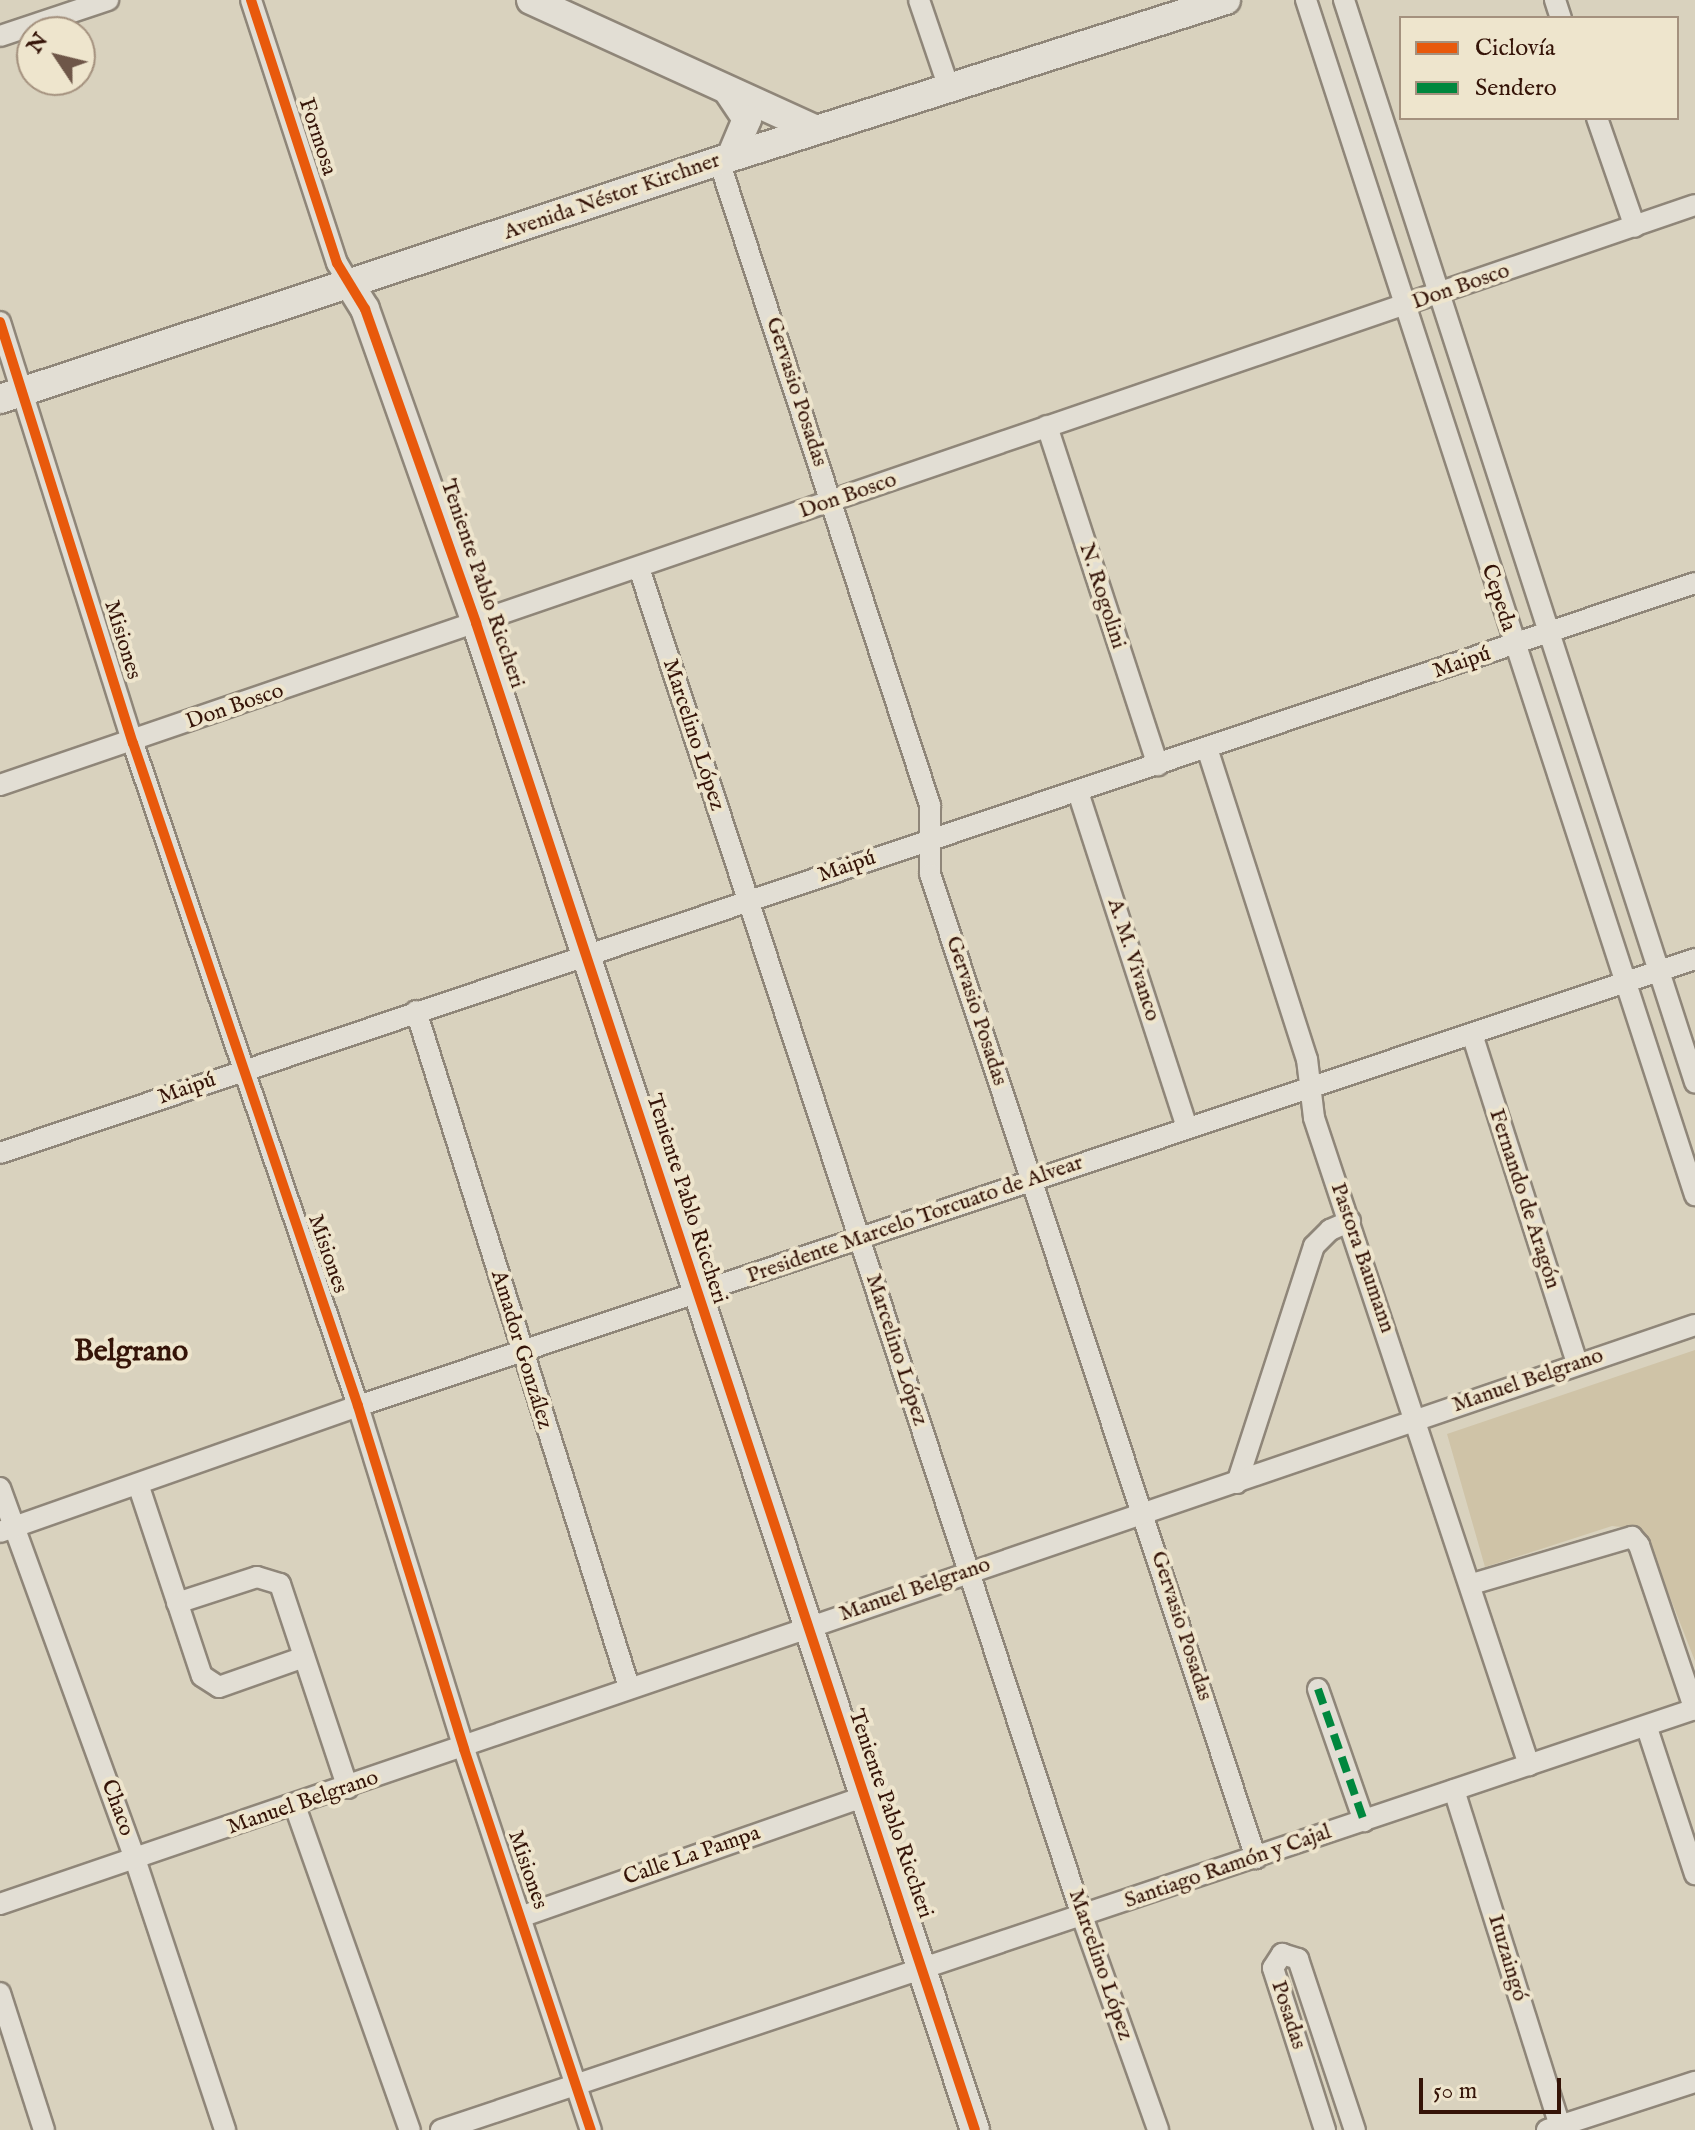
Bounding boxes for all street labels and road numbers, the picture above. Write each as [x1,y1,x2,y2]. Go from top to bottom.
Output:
street label: Formosa [292,95,342,179]
street label: Avenida Néstor Kirchner [500,148,724,246]
street label: Don Bosco [1409,258,1513,316]
street label: Gervasio Posadas [759,314,833,470]
street label: Don Bosco [796,467,900,525]
street label: Teniente Pablo Riccheri [434,476,530,692]
street label: N. Rogolini [1073,540,1131,652]
street label: Cepeda [1475,561,1521,635]
street label: Misiones [97,597,147,683]
street label: Maipú [1430,641,1494,685]
street label: Marcelino López [656,656,730,814]
street label: Don Bosco [183,678,287,736]
street label: Maipú [815,845,879,889]
street label: A. M. Vivanco [1101,895,1165,1025]
street label: Gervasio Posadas [939,933,1013,1089]
street label: Maipú [155,1067,219,1111]
street label: Teniente Pablo Riccheri [640,1091,732,1307]
street label: Fernando de Aragón [1482,1106,1566,1292]
street label: Presidente Marcelo Torcuato de Alvear [743,1150,1087,1290]
street label: Pastora Baumann [1324,1180,1400,1336]
street label: Misiones [301,1211,353,1297]
street label: Amador González [484,1267,558,1433]
street label: Marcelino López [859,1271,933,1429]
street label: Manuel Belgrano [1449,1343,1607,1419]
street label: Gervasio Posadas [1144,1548,1218,1704]
street label: Manuel Belgrano [836,1552,994,1628]
street label: Teniente Pablo Riccheri [842,1706,938,1922]
street label: Manuel Belgrano [224,1765,382,1841]
street label: Chaco [95,1776,139,1840]
street label: Santiago Ramón y Cajal [1121,1819,1335,1915]
street label: Calle La Pampa [620,1820,764,1892]
street label: Misiones [501,1827,553,1913]
street label: Marcelino López [1062,1886,1138,2044]
street label: Ituzaingó [1481,1911,1533,2005]
street label: Posadas [1265,1977,1311,2053]

